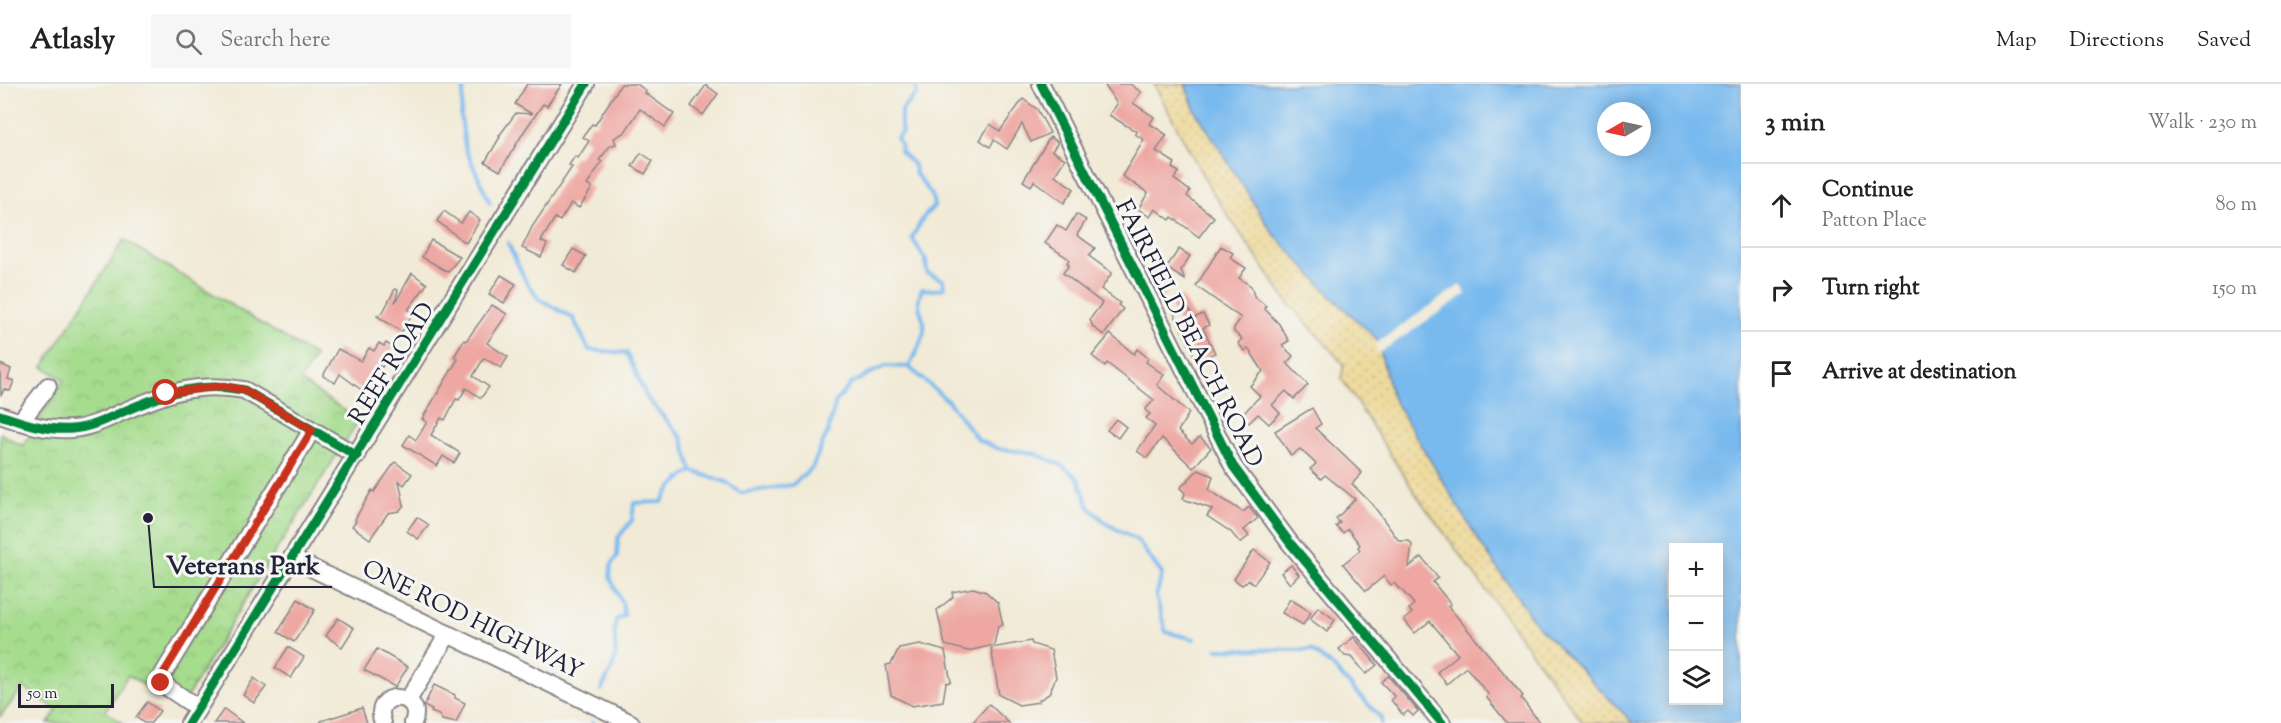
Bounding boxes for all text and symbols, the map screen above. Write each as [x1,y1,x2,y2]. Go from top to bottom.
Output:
search box [151,14,571,68]
text: Atlasly [30,21,115,61]
icon: search [172,25,205,58]
text: Search here [220,25,331,57]
text: Map [1996,26,2036,56]
text: Directions [2069,26,2164,56]
text: Saved [2197,26,2251,56]
north arrow [1597,102,1651,156]
text: 3 min [1765,105,1825,142]
text: Walk · 230 m [2148,109,2257,138]
text: Continue [1822,175,1913,207]
icon: ahead [1765,189,1798,222]
text: 80 m [2216,191,2257,220]
street label: FAIRFIELD BEACH ROAD [1106,194,1271,474]
text: Patton Place [1822,207,1927,236]
icon: right [1765,273,1798,306]
text: Turn right [1822,273,1919,305]
text: 150 m [2212,275,2257,304]
street label: REEF ROAD [341,296,444,432]
icon: arrive [1765,357,1798,390]
text: Arrive at destination [1822,357,2017,389]
route start [152,379,178,405]
callout: Veterans Park [154,543,332,587]
map controls [1669,543,1723,705]
button: + [1669,543,1723,597]
text: Veterans Park [166,549,321,586]
street label: ONE ROD HIGHWAY [356,553,588,689]
button: − [1669,597,1723,651]
button: layers [1669,651,1723,705]
route end [147,669,173,695]
scale bar [18,681,114,708]
text: 50 m [27,683,58,706]

